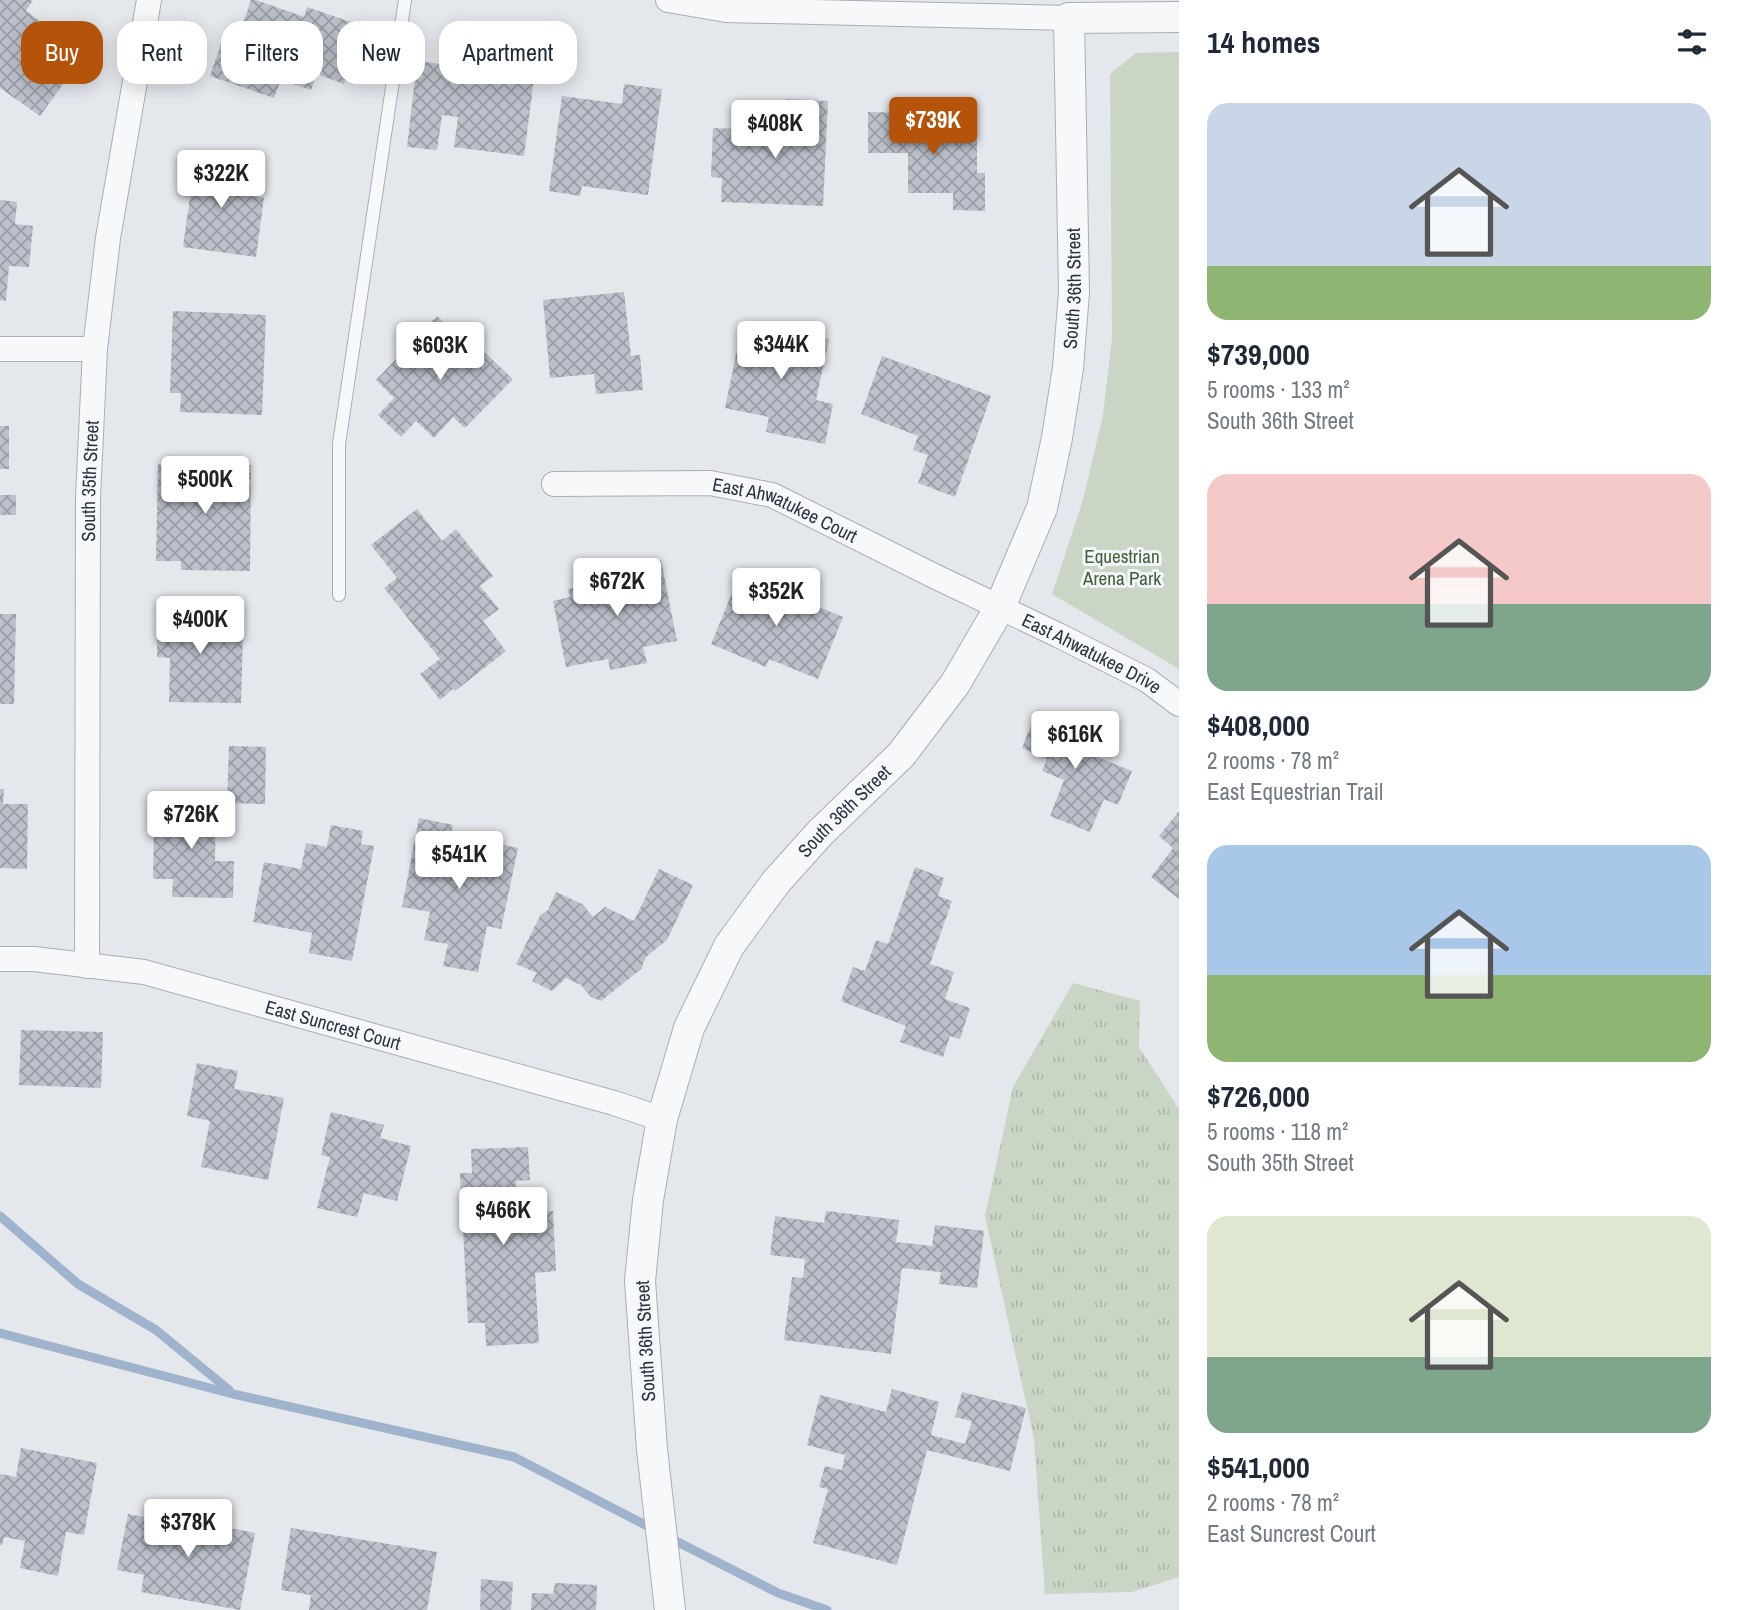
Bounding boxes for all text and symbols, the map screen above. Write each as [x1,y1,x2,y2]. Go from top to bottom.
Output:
chip: Buy [21,21,103,84]
chip: Rent [117,21,207,84]
chip: Filters [221,21,323,84]
chip: New [337,21,425,84]
chip: Apartment [439,21,577,84]
text: 14 homes [1207,22,1321,62]
icon: filters [1673,23,1711,61]
pin: $739K [884,97,982,157]
pin: $408K [726,100,824,160]
text: $739K [905,104,961,135]
text: $408K [747,107,803,138]
icon: home [1396,149,1522,275]
pin: $322K [172,150,270,210]
text: $322K [193,157,249,188]
street label: South 36th Street [1057,227,1087,350]
pin: $603K [391,322,489,382]
pin: $344K [732,322,830,381]
text: $344K [753,328,809,359]
text: $603K [412,329,468,360]
text: $739,000 [1207,334,1310,374]
text: 5 rooms · 133 m² [1207,374,1350,405]
text: South 36th Street [1207,405,1354,436]
street label: South 35th Street [75,419,105,542]
pin: $500K [156,456,254,516]
text: $500K [177,463,233,494]
street label: East Ahwatukee Court [710,471,862,549]
icon: home [1396,520,1522,646]
park label: Equestrian Arena Park [1082,543,1161,591]
pin: $672K [568,558,666,618]
text: $672K [589,565,645,596]
pin: $352K [727,568,825,628]
text: $352K [748,575,804,606]
pin: $400K [151,596,249,656]
text: $400K [172,603,228,634]
street label: East Ahwatukee Drive [1018,607,1167,700]
text: $408,000 [1207,705,1310,745]
pin: $616K [1026,712,1124,771]
text: $616K [1047,718,1103,749]
text: 2 rooms · 78 m² [1207,745,1339,776]
street label: South 36th Street [792,758,897,863]
text: East Equestrian Trail [1207,776,1383,807]
pin: $726K [142,792,240,851]
text: $726K [163,798,219,829]
pin: $541K [410,832,508,891]
text: $541K [431,838,487,869]
icon: home [1396,891,1522,1017]
street label: East Suncrest Court [262,993,404,1056]
text: $726,000 [1207,1076,1310,1116]
text: 5 rooms · 118 m² [1207,1116,1348,1147]
text: South 35th Street [1207,1147,1354,1178]
pin: $466K [454,1188,552,1247]
text: $466K [475,1194,531,1225]
icon: home [1396,1262,1522,1388]
street label: South 36th Street [629,1279,661,1402]
text: $541,000 [1207,1447,1310,1487]
text: 2 rooms · 78 m² [1207,1487,1339,1518]
pin: $378K [139,1500,237,1559]
text: $378K [160,1506,216,1537]
text: East Suncrest Court [1207,1518,1376,1549]

